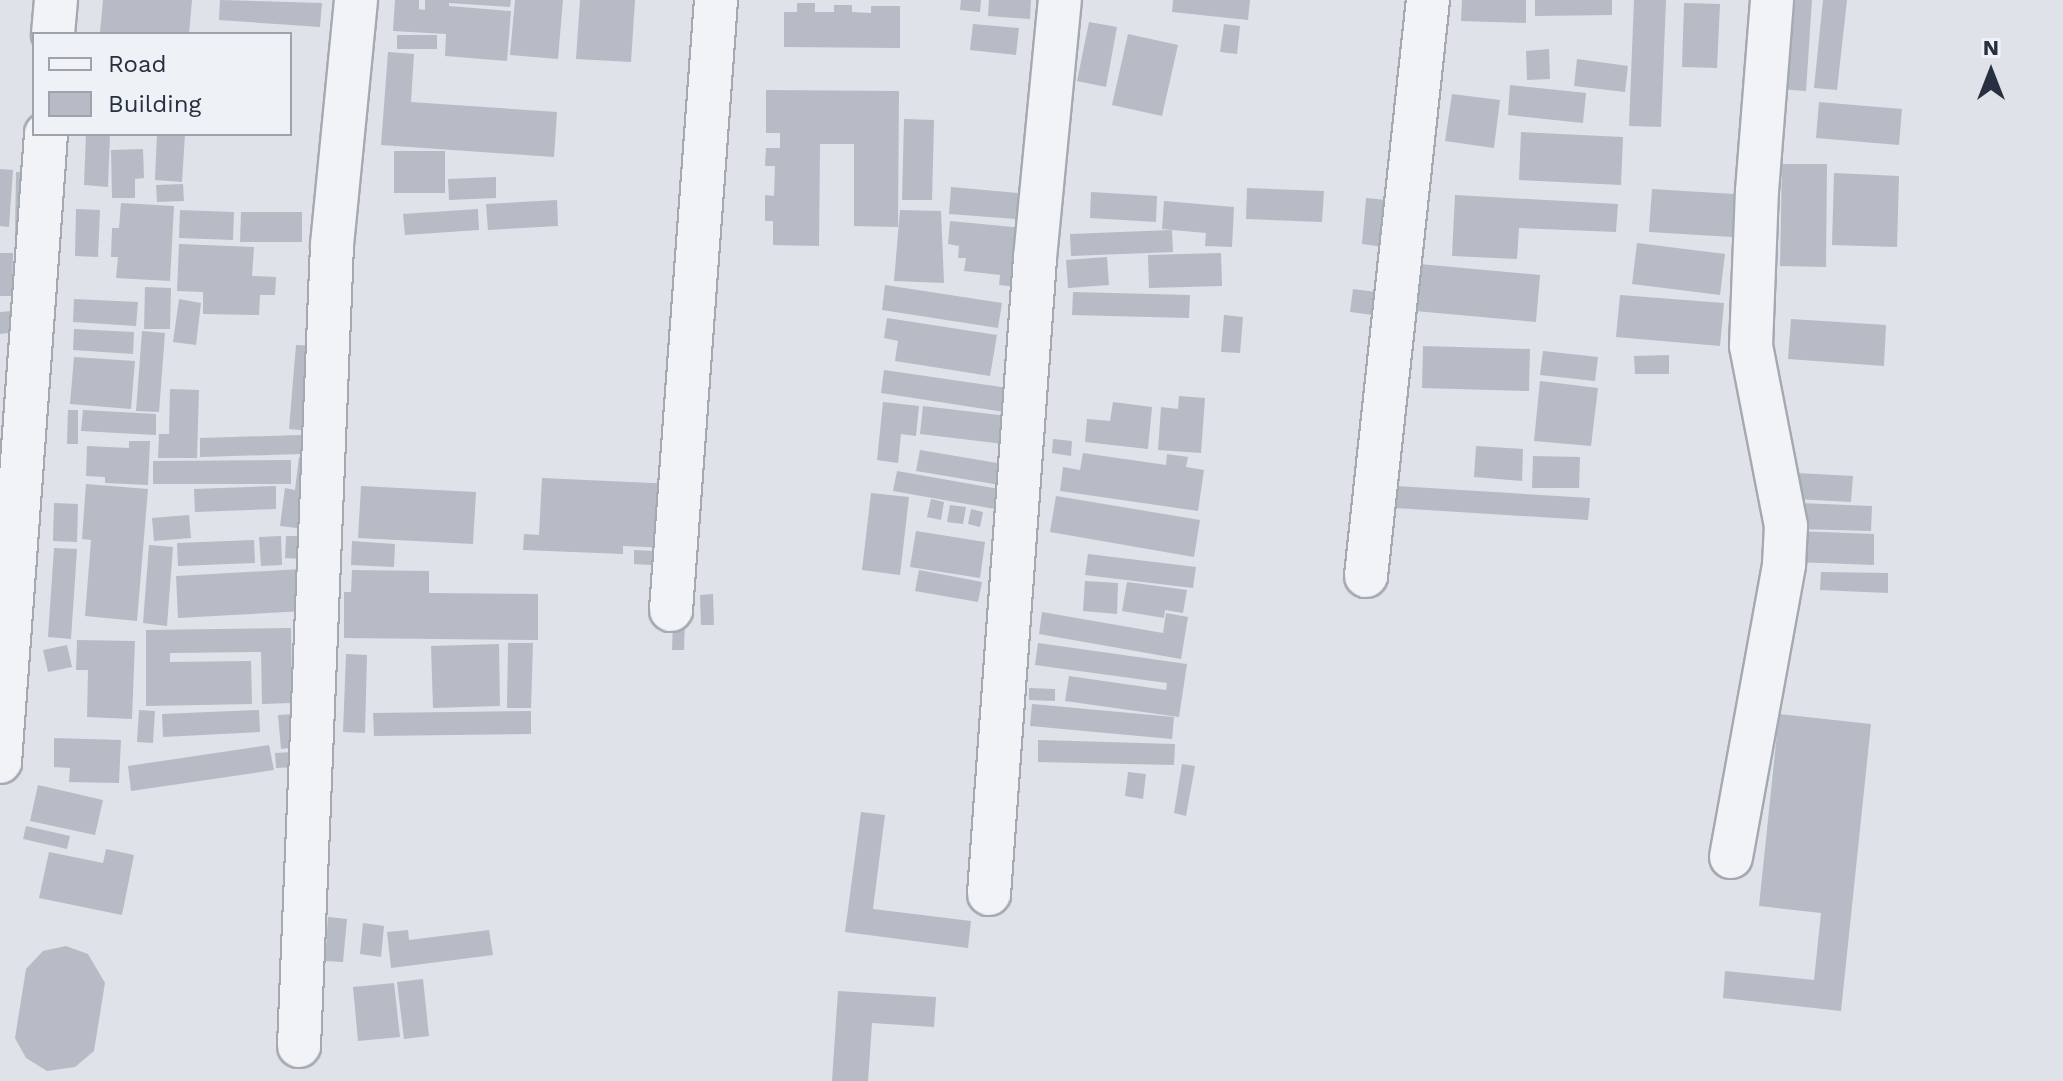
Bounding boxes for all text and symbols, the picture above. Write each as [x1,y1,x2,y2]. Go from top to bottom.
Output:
legend [32,32,292,136]
north arrow [1951,32,2031,112]
text: N [1983,35,1999,60]
text: Road [108,50,167,78]
text: Building [108,90,201,118]

